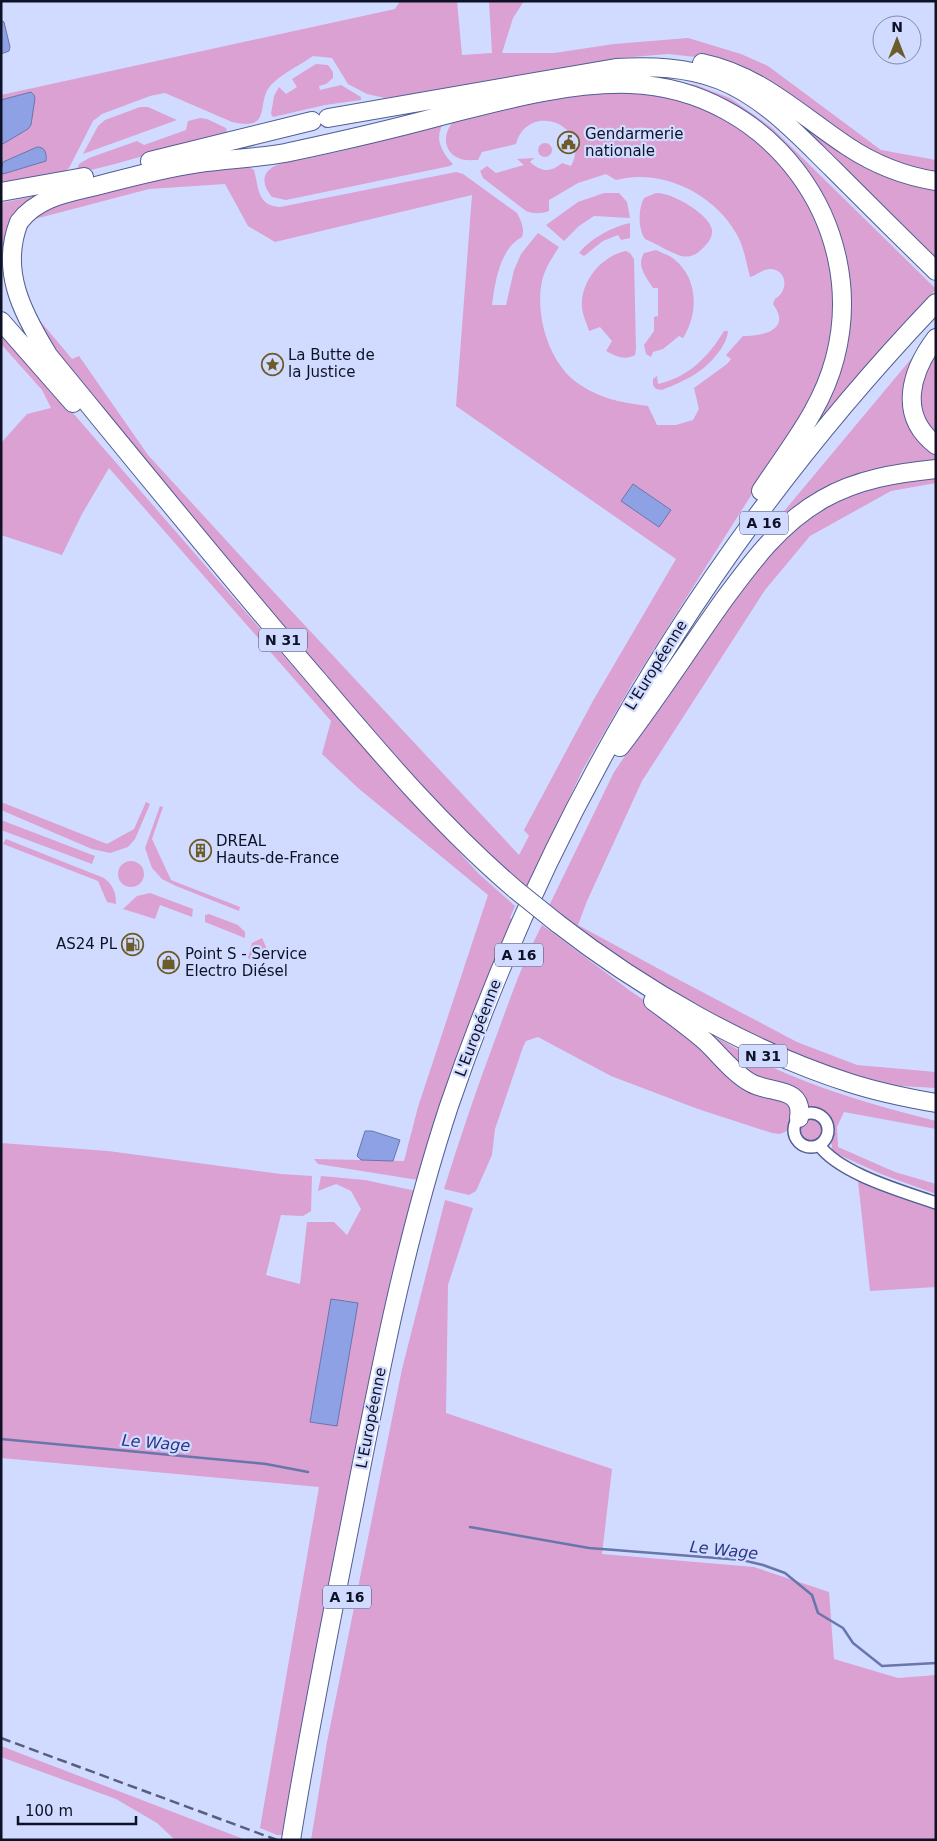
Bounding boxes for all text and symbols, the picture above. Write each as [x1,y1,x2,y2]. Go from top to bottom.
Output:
north arrow [872,15,922,65]
text: N [891,19,903,35]
place label: Gendarmerie nationale [585,125,683,160]
public building icon: Gendarmerie nationale [557,131,581,155]
place label: La Butte de la Justice [288,346,375,381]
place icon: La Butte de la Justice [260,352,284,376]
road number: A 16 [740,512,788,534]
street label: L'Européenne [621,617,691,713]
road number: N 31 [259,628,307,652]
place label: DREAL Hauts-de-France [216,832,339,867]
building icon: DREAL Hauts-de-France [188,838,212,862]
fuel station icon: AS24 PL [121,932,145,956]
place label: AS24 PL [56,935,118,953]
road number: A 16 [495,944,543,966]
place label: Point S - Service Electro Diésel [185,945,307,980]
shop icon: Point S - Service Electro Diésel [157,951,181,975]
street label: L'Européenne [451,977,505,1079]
road number: N 31 [739,1044,787,1068]
street label: L'Européenne [352,1366,390,1470]
water label: Le Wage [121,1431,191,1455]
water label: Le Wage [689,1537,759,1563]
road number: A 16 [323,1585,371,1608]
scale bar [18,1794,135,1826]
text: 100 m [25,1802,73,1820]

